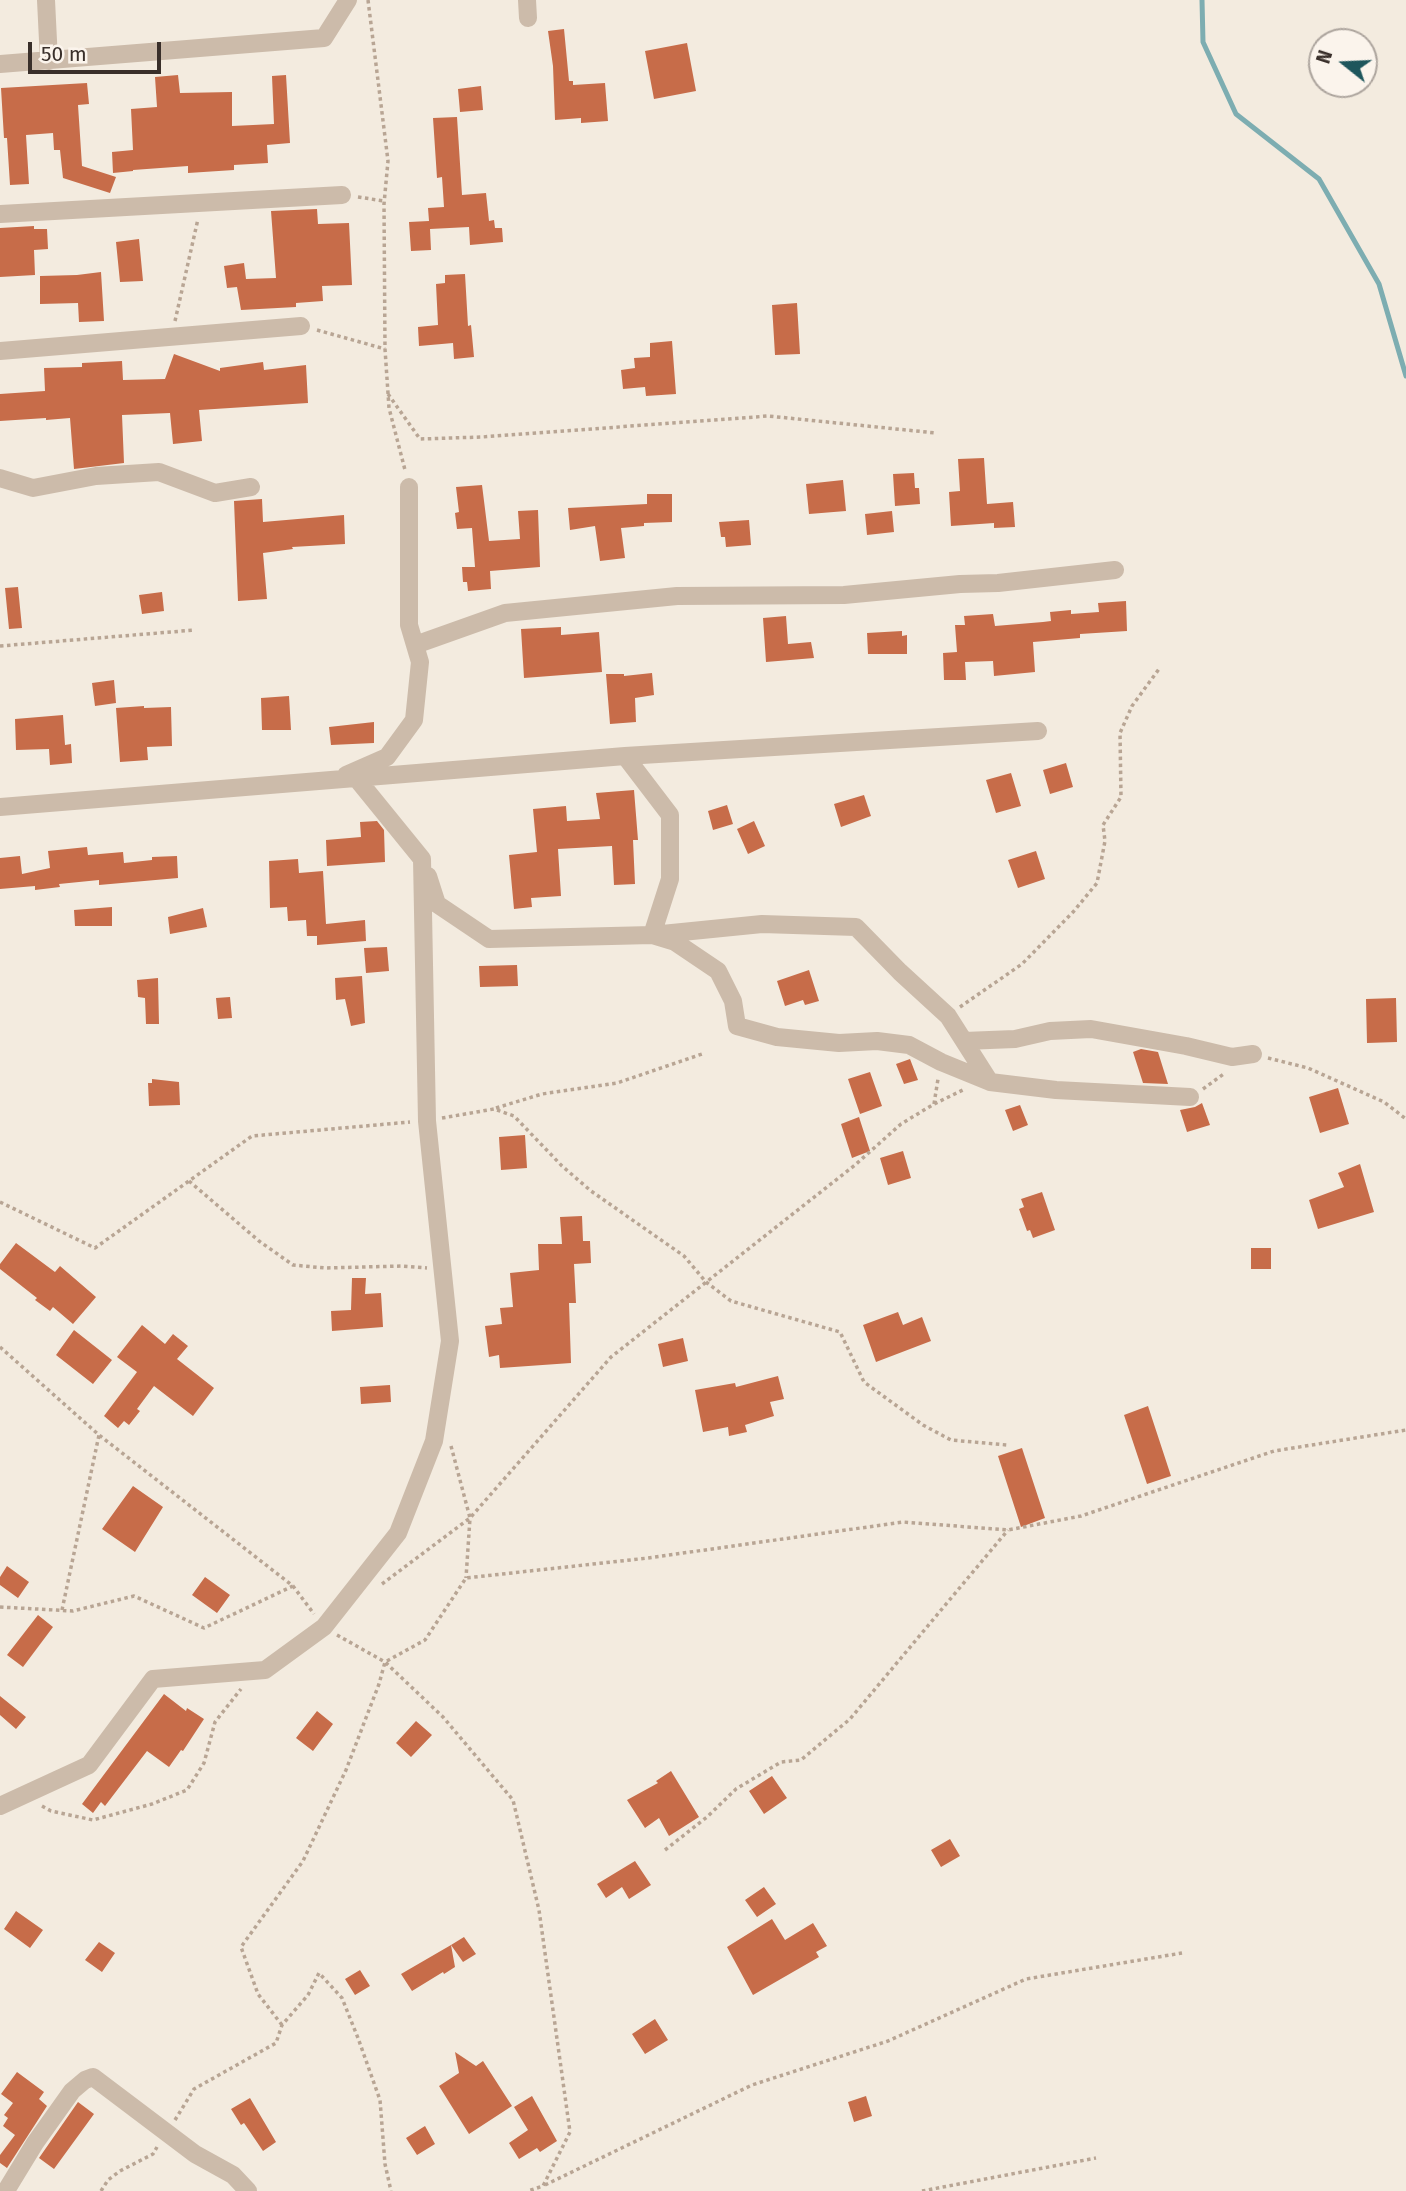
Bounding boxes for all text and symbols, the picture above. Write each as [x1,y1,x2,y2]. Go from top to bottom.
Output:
scale bar [32,28,164,72]
north arrow [1308,28,1378,98]
text: 50 m [41,41,87,67]
text: N [1312,47,1337,67]

